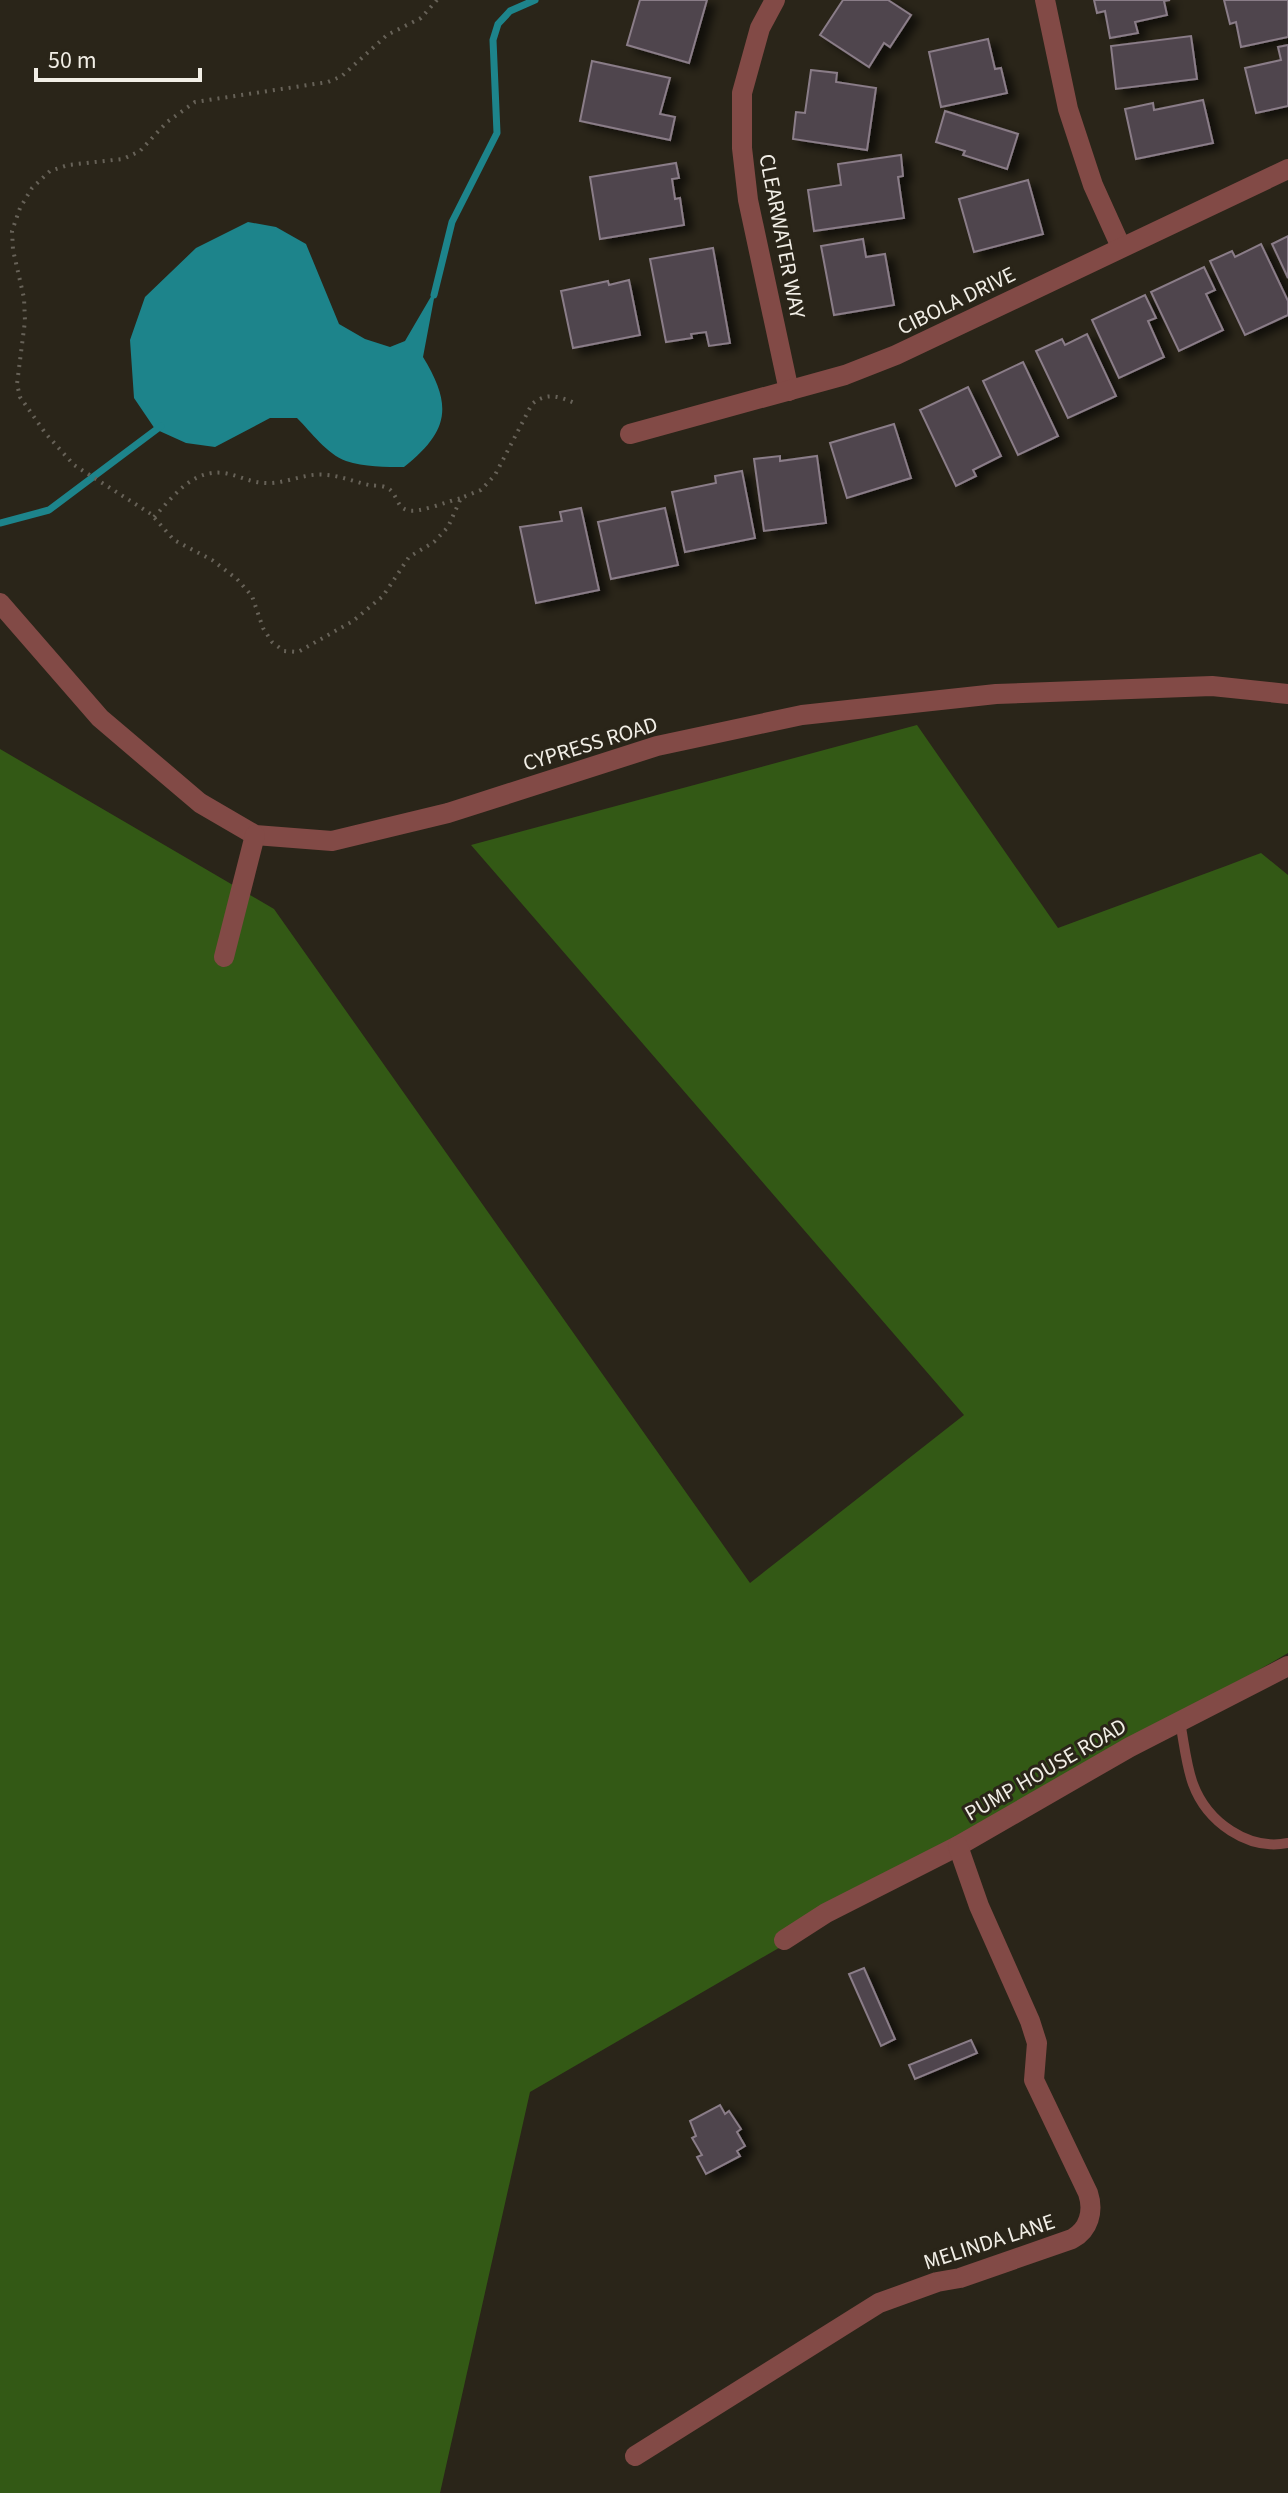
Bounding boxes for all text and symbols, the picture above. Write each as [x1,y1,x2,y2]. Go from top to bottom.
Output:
scale bar [36,32,200,82]
text: 50 m [48,43,97,78]
street label: CLEARWATER WAY [750,151,814,322]
street label: CIBOLA DRIVE [892,259,1021,343]
street label: CYPRESS ROAD [519,708,662,780]
street label: PUMP HOUSE ROAD [958,1710,1133,1829]
street label: MELINDA LANE [919,2206,1059,2278]

